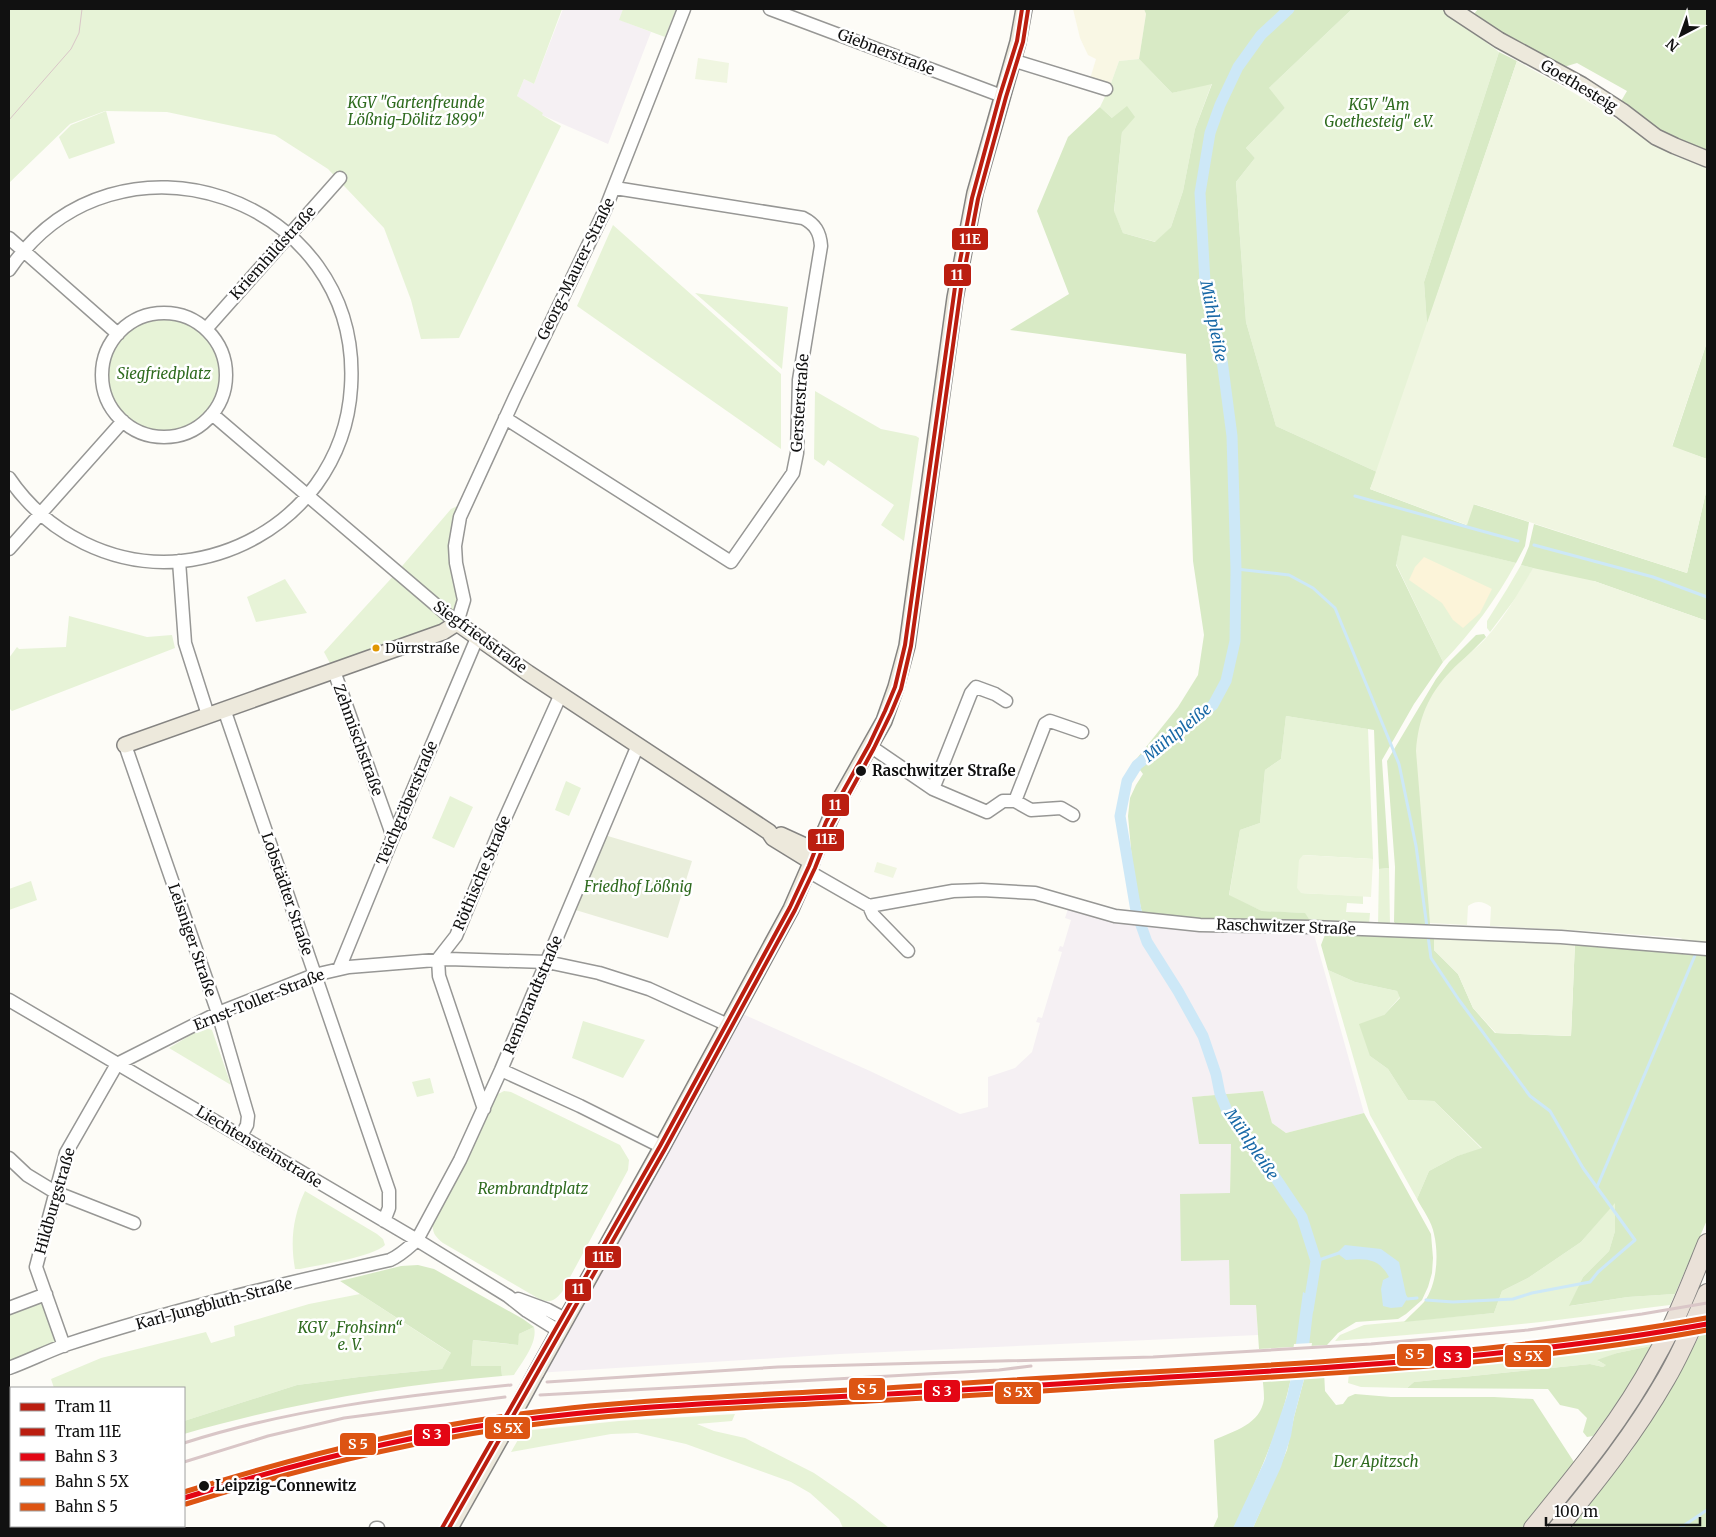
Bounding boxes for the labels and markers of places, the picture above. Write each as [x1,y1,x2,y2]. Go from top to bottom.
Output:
place label: Dürrstraße [385,639,460,657]
marker: Dürrstraße [371,643,381,653]
place label: Raschwitzer Straße [872,761,1016,780]
marker: Raschwitzer Straße [854,764,868,778]
place label: Leipzig-Connewitz [215,1476,356,1495]
marker: Leipzig-Connewitz [197,1479,211,1493]

